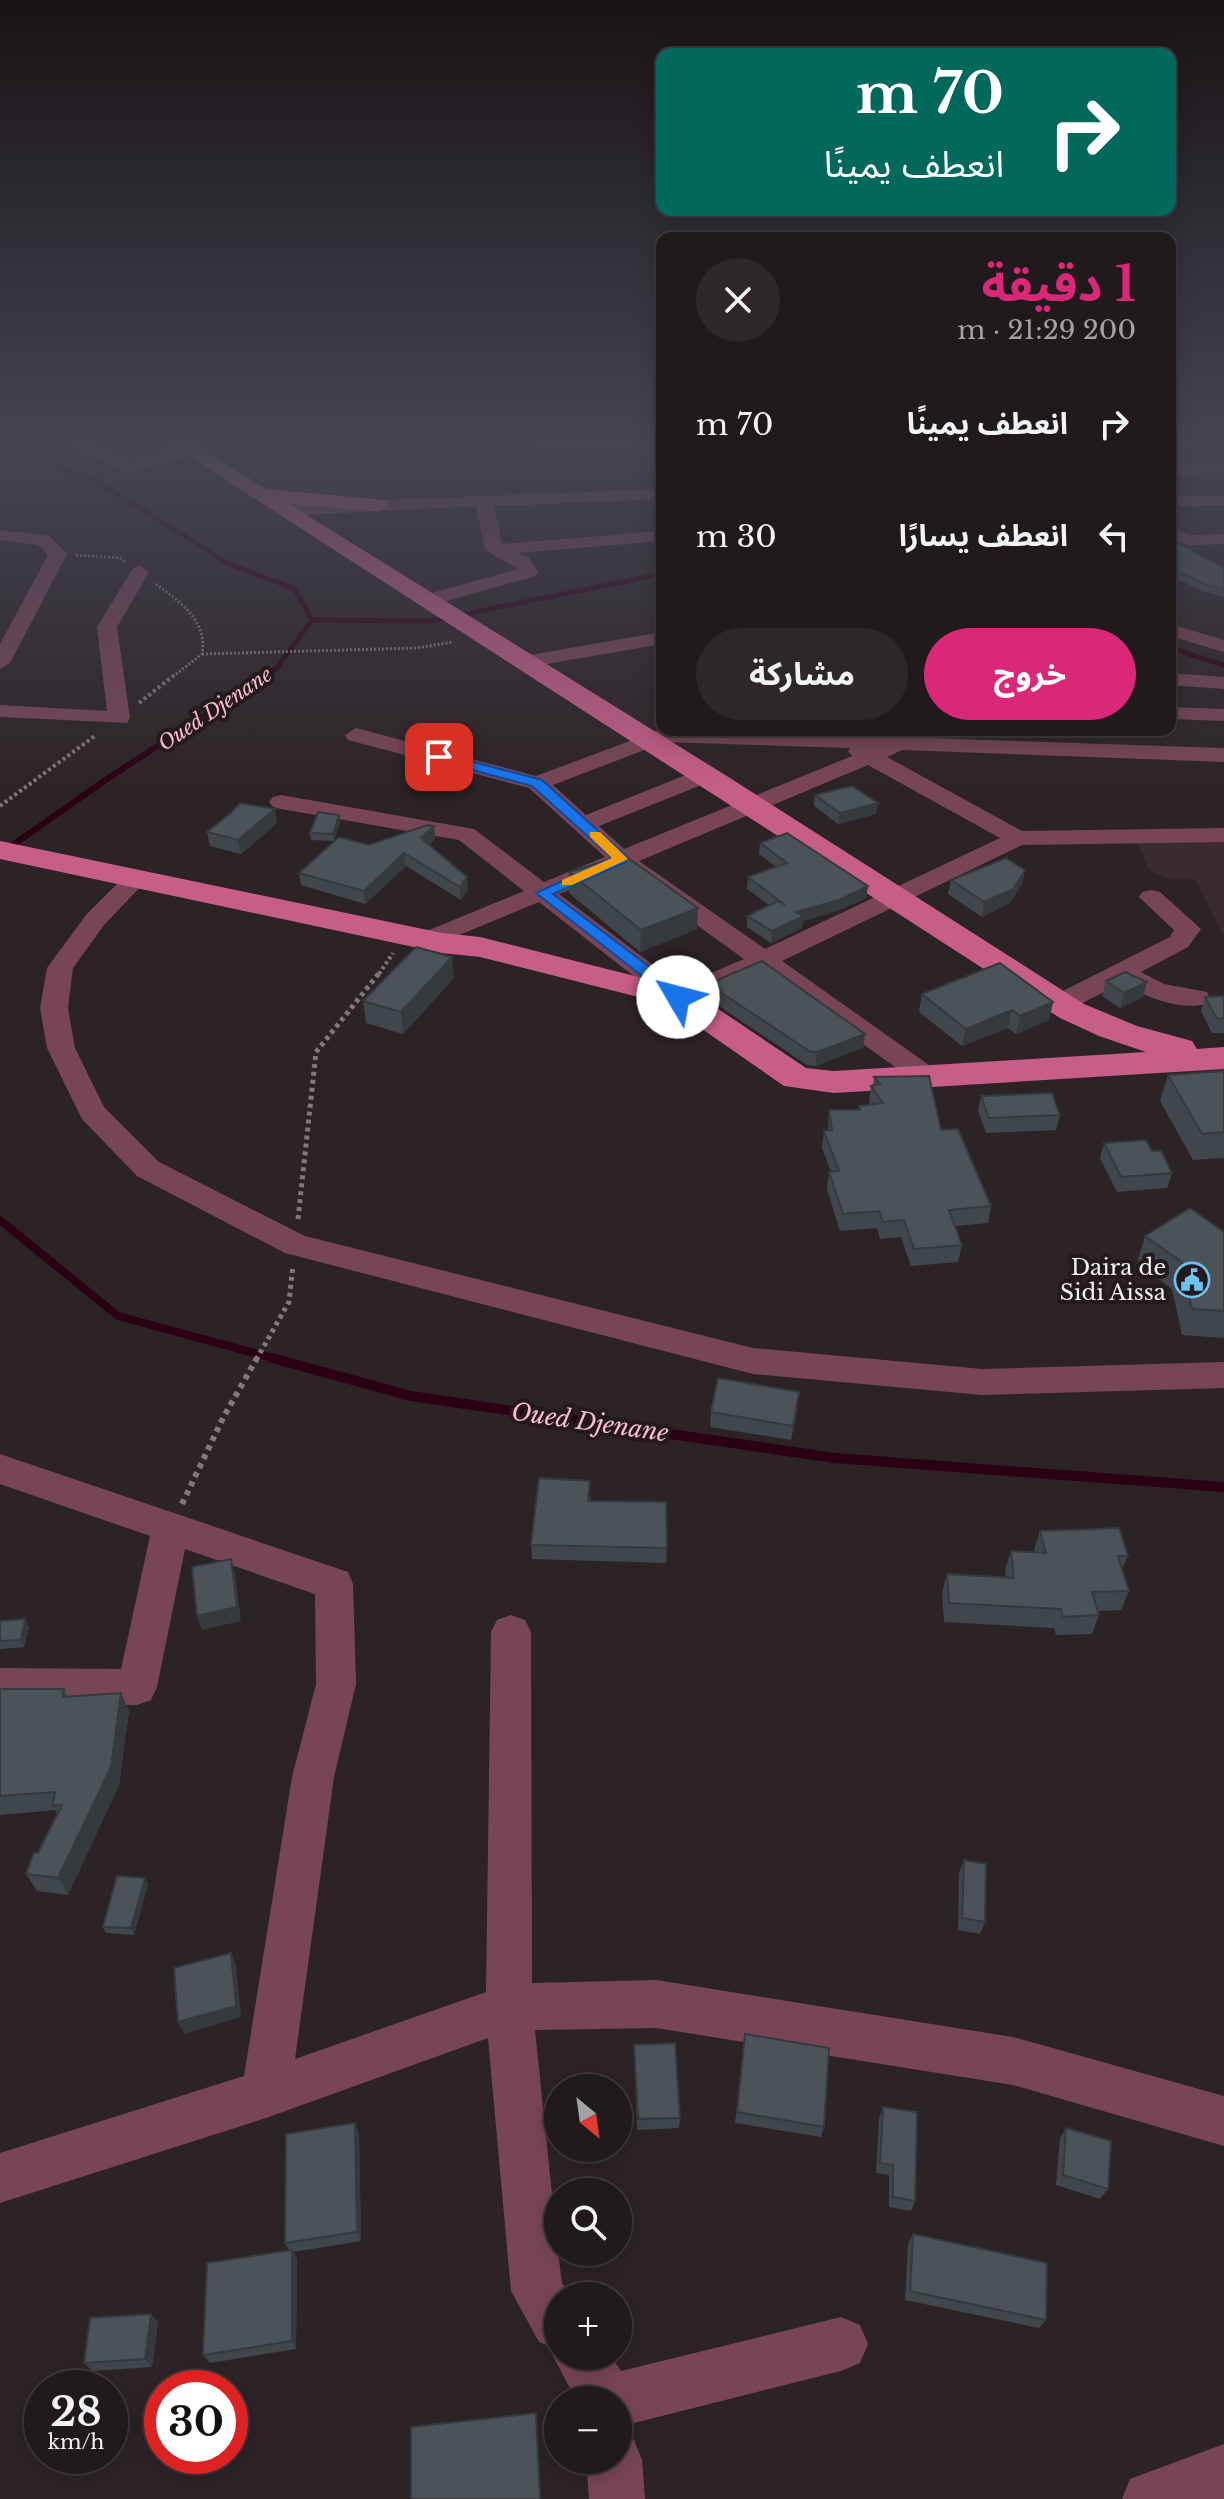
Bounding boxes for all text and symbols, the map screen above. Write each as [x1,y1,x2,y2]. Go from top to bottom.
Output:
text: 70 m [856,59,1004,128]
icon: right [1032,80,1136,184]
text: انعطف يمينًا [824,142,1004,187]
text: 1 دقيقة [982,254,1136,314]
button: close [696,258,780,342]
text: 200 m · 21:29 [957,314,1136,346]
icon: right [1092,402,1136,446]
text: انعطف يمينًا [907,405,1068,442]
text: 70 m [696,406,773,443]
icon: left [1092,514,1136,558]
text: انعطف يسارًا [899,517,1068,554]
text: 30 m [696,518,777,555]
button: مشاركة [696,628,908,720]
button: خروج [924,628,1136,720]
water label: Oued Djenane [154,662,276,756]
pin [405,723,473,791]
icon: arrive [417,735,461,779]
position arrow [636,955,720,1039]
place label: Daira de Sidi Aissa [1060,1254,1167,1306]
public building icon: Daira de Sidi Aissa [1173,1261,1211,1299]
water label: Oued Djenane [510,1397,670,1447]
north arrow [544,2074,632,2162]
map controls [544,2074,632,2474]
button: search [544,2178,632,2266]
button: + [544,2282,632,2370]
speed limit sign: 30 [144,2370,248,2474]
button: − [544,2386,632,2474]
text: 28 [50,2387,102,2437]
text: km/h [48,2430,104,2454]

